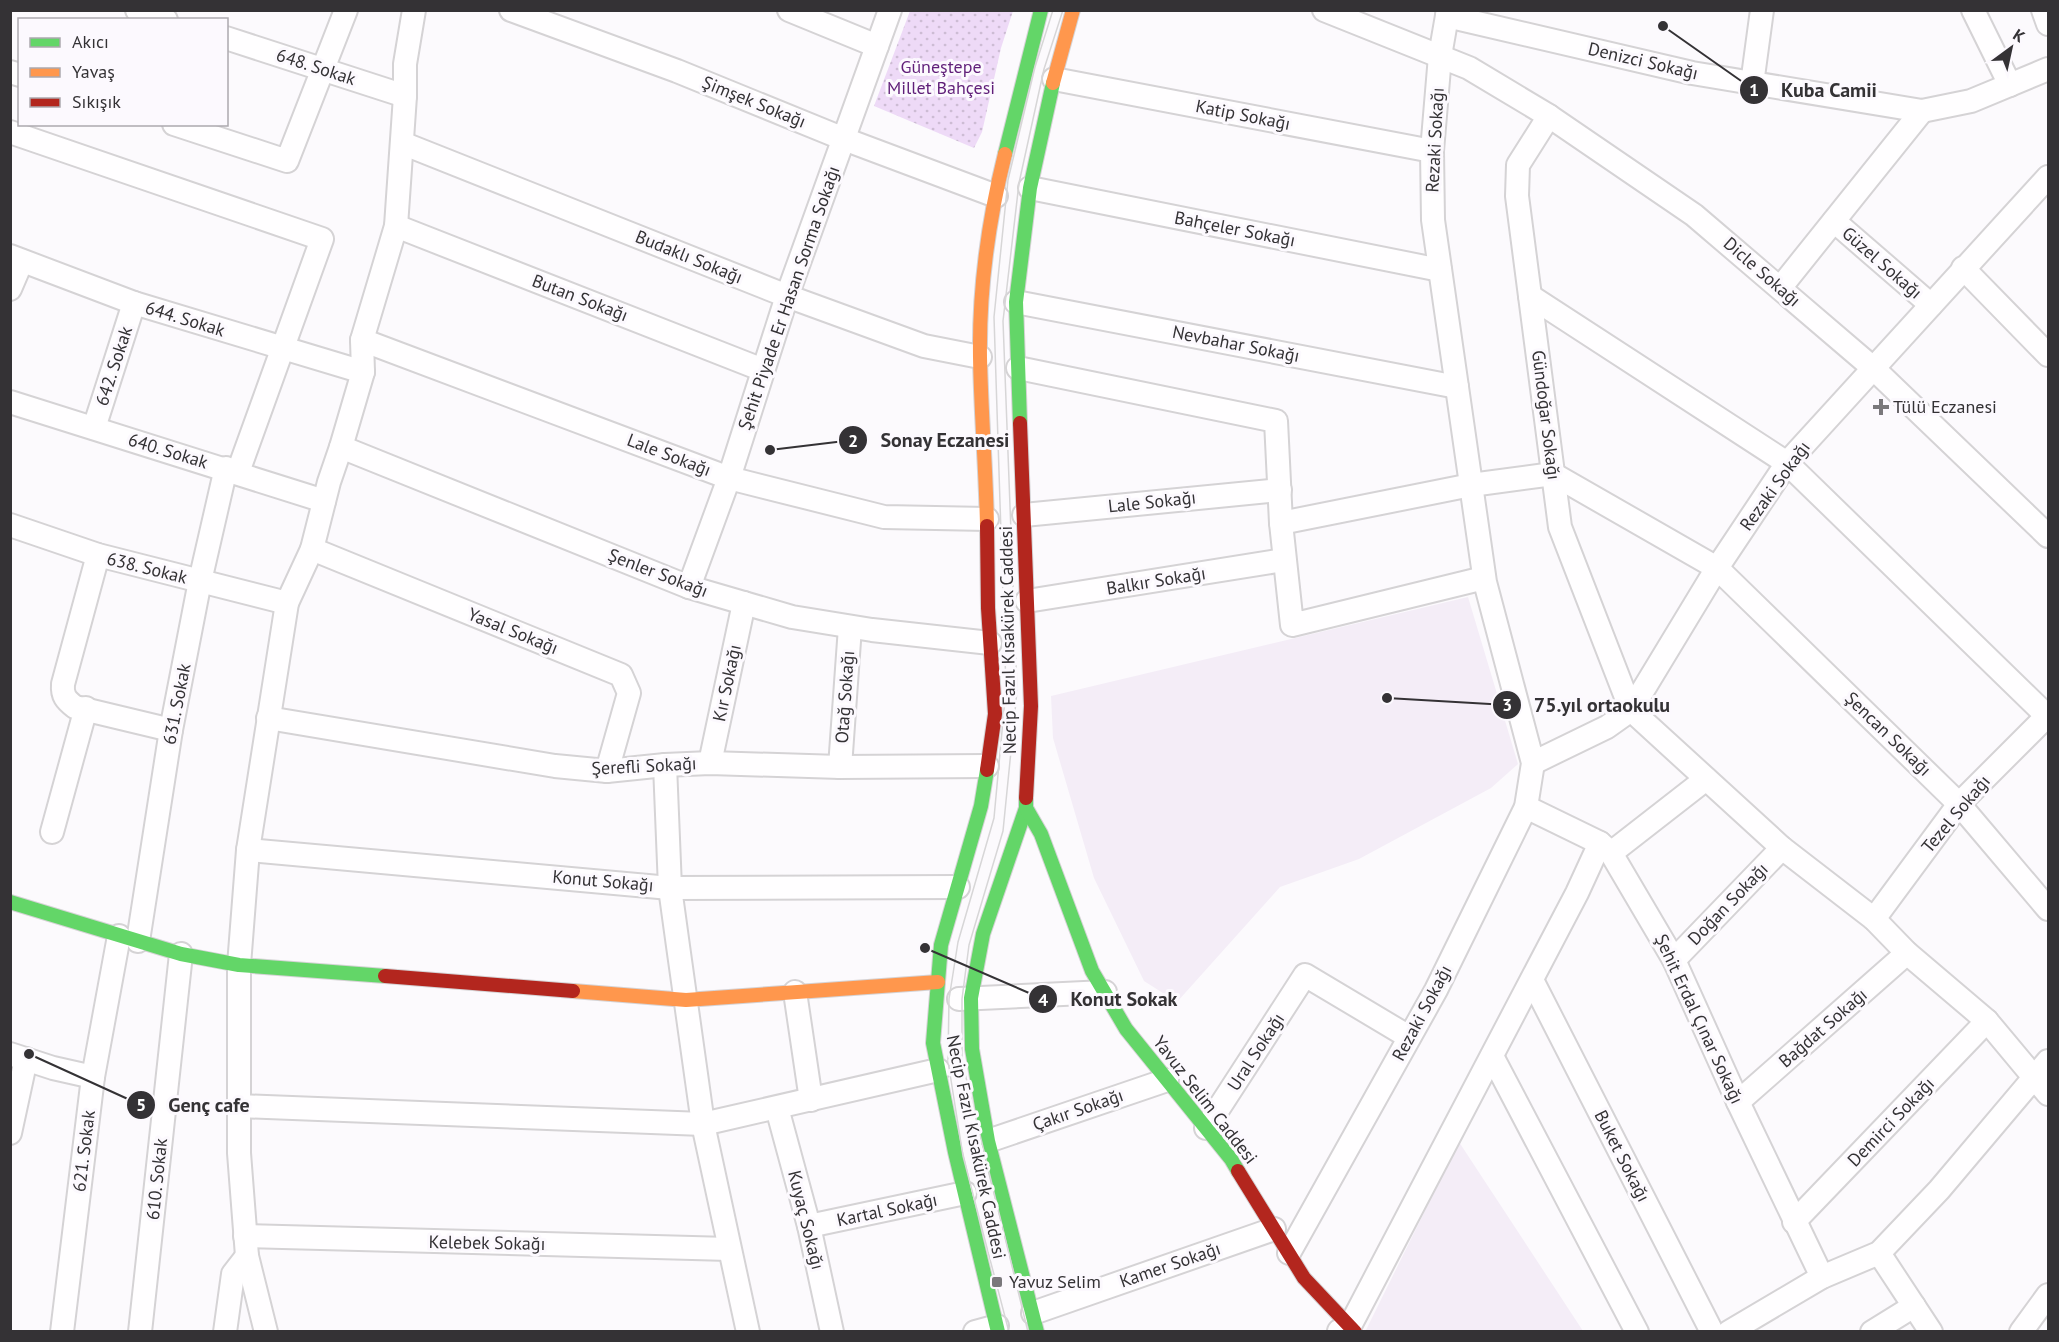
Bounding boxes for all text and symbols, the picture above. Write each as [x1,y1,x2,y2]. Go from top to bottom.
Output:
legend [18,18,228,126]
north arrow [1981,18,2041,78]
text: K [2010,24,2029,47]
text: Akıcı [72,30,109,53]
street label: Denizci Sokağı [1586,37,1700,84]
street label: 648. Sokak [274,43,359,90]
park label: Güneştepe Millet Bahçesi [887,55,995,99]
text: Yavaş [72,60,115,83]
street label: Şimşek Sokağı [699,70,809,133]
callout: Kuba Camii [1739,71,1889,109]
text: Kuba Camii [1781,77,1877,103]
text: 1 [1749,78,1759,101]
street label: Rezaki Sokağı [1420,87,1449,193]
text: Sıkışık [72,90,121,113]
street label: Katip Sokağı [1194,94,1292,135]
street label: Şehit Piyade Er Hasan Sorma Sokağı [732,163,845,433]
street label: Bahçeler Sokağı [1173,206,1298,252]
street label: Güzel Sokağı [1837,221,1927,304]
street label: Budaklı Sokağı [632,225,746,288]
street label: Dicle Sokağı [1719,232,1806,312]
street label: Butan Sokağı [529,269,632,326]
street label: 644. Sokak [143,296,228,342]
street label: Nevbahar Sokağı [1171,320,1302,367]
street label: 642. Sokak [90,323,137,408]
street label: Gündoğar Sokağı [1527,349,1566,481]
place label: Tülü Eczanesi [1893,395,1997,418]
marker: Tülü Eczanesi [1874,400,1888,414]
callout: Sonay Eczanesi [838,421,1022,459]
text: Sonay Eczanesi [881,427,1009,453]
street label: 640. Sokak [126,428,211,474]
street label: Lale Sokağı [624,428,715,481]
text: 2 [848,429,858,452]
street label: Rezaki Sokağı [1734,436,1815,535]
street label: Lale Sokağı [1107,485,1197,518]
street label: Necip Fazıl Kısakürek Caddesi [994,526,1021,754]
street label: Şenler Sokağı [605,543,711,602]
street label: 638. Sokak [105,546,190,589]
street label: Balkır Sokağı [1105,561,1207,600]
street label: Yasal Sokağı [465,602,562,659]
street label: Kır Sokağı [707,642,746,723]
street label: Otağ Sokağı [830,650,859,744]
street label: 631. Sokak [157,661,196,746]
callout: 75.yıl ortaokulu [1492,686,1682,724]
street label: Şencan Sokağı [1840,687,1936,781]
text: 75.yıl ortaokulu [1534,692,1670,718]
text: 3 [1502,693,1512,716]
street label: Şerefli Sokağı [591,751,697,780]
street label: Tezel Sokağı [1916,770,1995,857]
street label: Doğan Sokağı [1683,858,1773,950]
street label: Konut Sokağı [551,865,655,896]
street label: Şehit Erdal Çınar Sokağı [1650,930,1749,1107]
street label: Rezaki Sokağı [1387,961,1456,1065]
callout: Konut Sokak [1028,980,1189,1018]
street label: Bağdat Sokağı [1774,983,1872,1072]
text: Konut Sokak [1071,986,1178,1012]
text: 4 [1038,988,1048,1011]
street label: Ural Sokağı [1222,1009,1289,1095]
street label: Yavuz Selim Caddesi [1148,1031,1263,1168]
street label: Necip Fazıl Kısakürek Caddesi [942,1033,1011,1261]
street label: Demirci Sokağı [1842,1072,1939,1171]
street label: Çakır Sokağı [1029,1083,1126,1136]
callout: Genç cafe [126,1086,262,1124]
text: Genç cafe [168,1092,250,1118]
text: 5 [136,1093,146,1116]
street label: Buket Sokağı [1590,1106,1655,1206]
street label: 621. Sokak [67,1108,100,1193]
street label: 610. Sokak [141,1137,172,1221]
street label: Kuyaç Sokağı [783,1168,830,1272]
street label: Kartal Sokağı [834,1188,939,1231]
street label: Kelebek Sokağı [428,1230,546,1255]
street label: Kamer Sokağı [1116,1237,1223,1293]
place label: Yavuz Selim [1009,1270,1101,1293]
marker: Yavuz Selim [990,1275,1004,1289]

